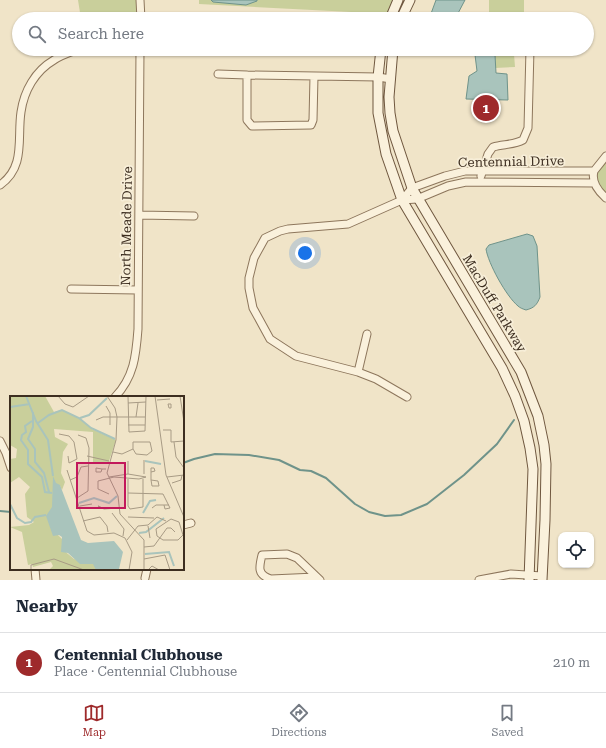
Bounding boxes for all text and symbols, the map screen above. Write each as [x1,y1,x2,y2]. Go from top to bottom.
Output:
search box [12,12,594,56]
icon: search [26,23,48,45]
text: Search here [58,25,144,43]
pin: 1 [473,93,499,123]
street label: Centennial Drive [458,153,564,170]
street label: North Meade Drive [118,166,135,286]
your location [295,243,315,263]
street label: MacDuff Parkway [460,252,530,355]
inset map [10,396,184,570]
map controls [558,532,594,568]
button: locate [558,532,594,568]
text: Nearby [16,596,78,616]
text: Centennial Clubhouse [54,646,223,664]
text: 1 [25,655,33,670]
text: 210 m [553,655,590,670]
text: Place · Centennial Clubhouse [54,664,237,679]
tab: Map [83,702,106,739]
tab: Directions [271,702,326,739]
tab: Saved [492,702,523,739]

